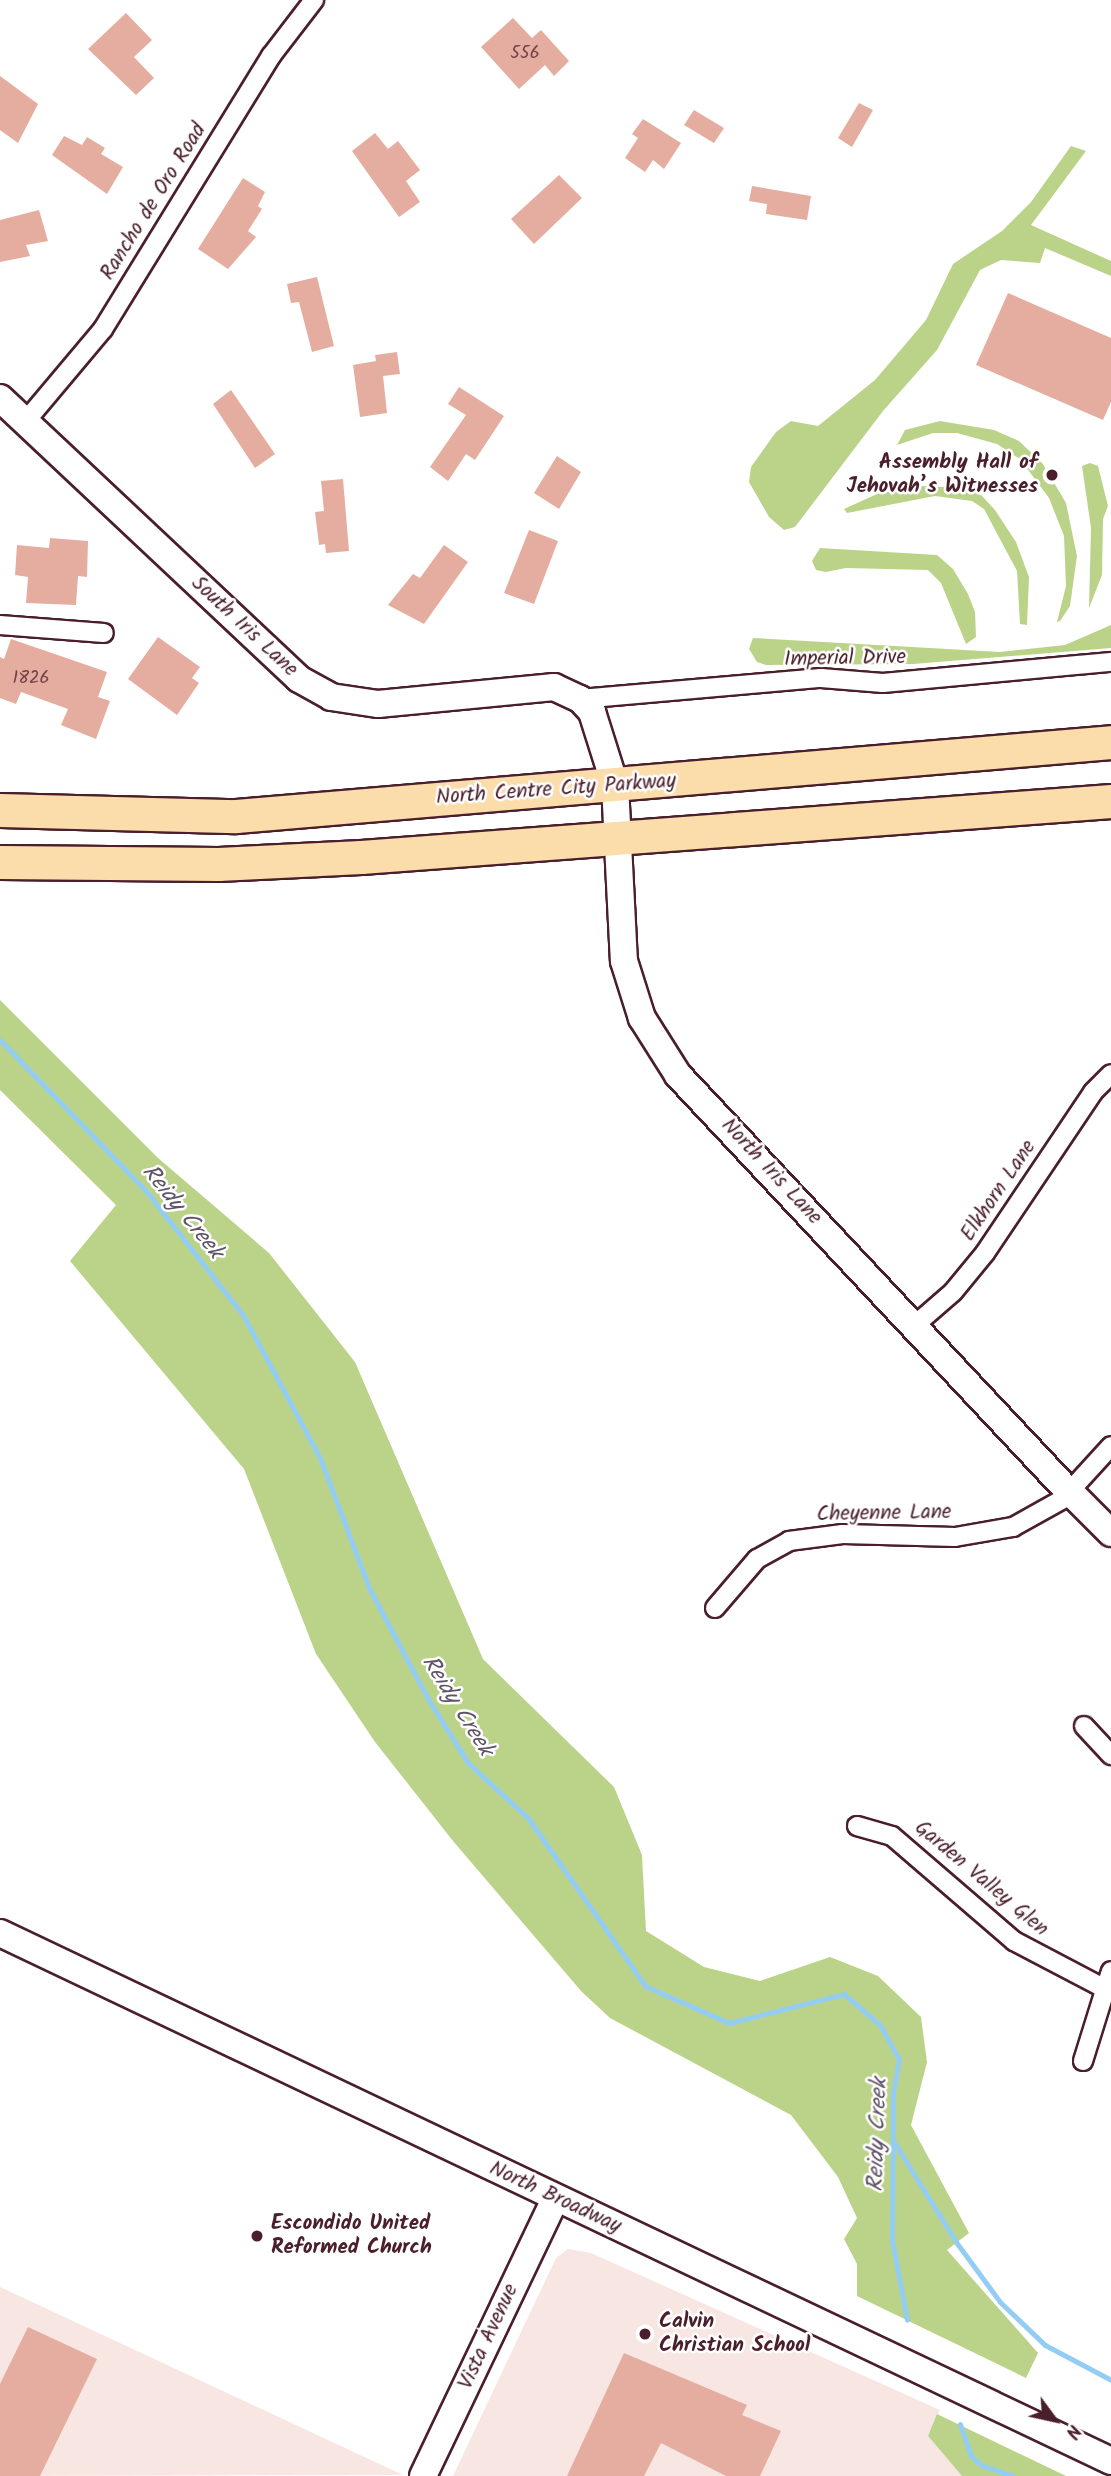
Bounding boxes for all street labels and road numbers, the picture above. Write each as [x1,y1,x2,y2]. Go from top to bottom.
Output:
street label: Rancho de Oro Road [96,119,212,285]
street label: South Iris Lane [186,571,302,683]
street label: Imperial Drive [784,645,906,673]
street label: North Centre City Parkway [435,769,677,811]
street label: North Iris Lane [715,1114,827,1230]
street label: Elkhorn Lane [956,1136,1042,1246]
street label: Cheyenne Lane [816,1500,952,1528]
street label: Garden Valley Glen [909,1816,1053,1942]
street label: North Broadway [485,2156,625,2240]
street label: Vista Avenue [454,2280,524,2394]

